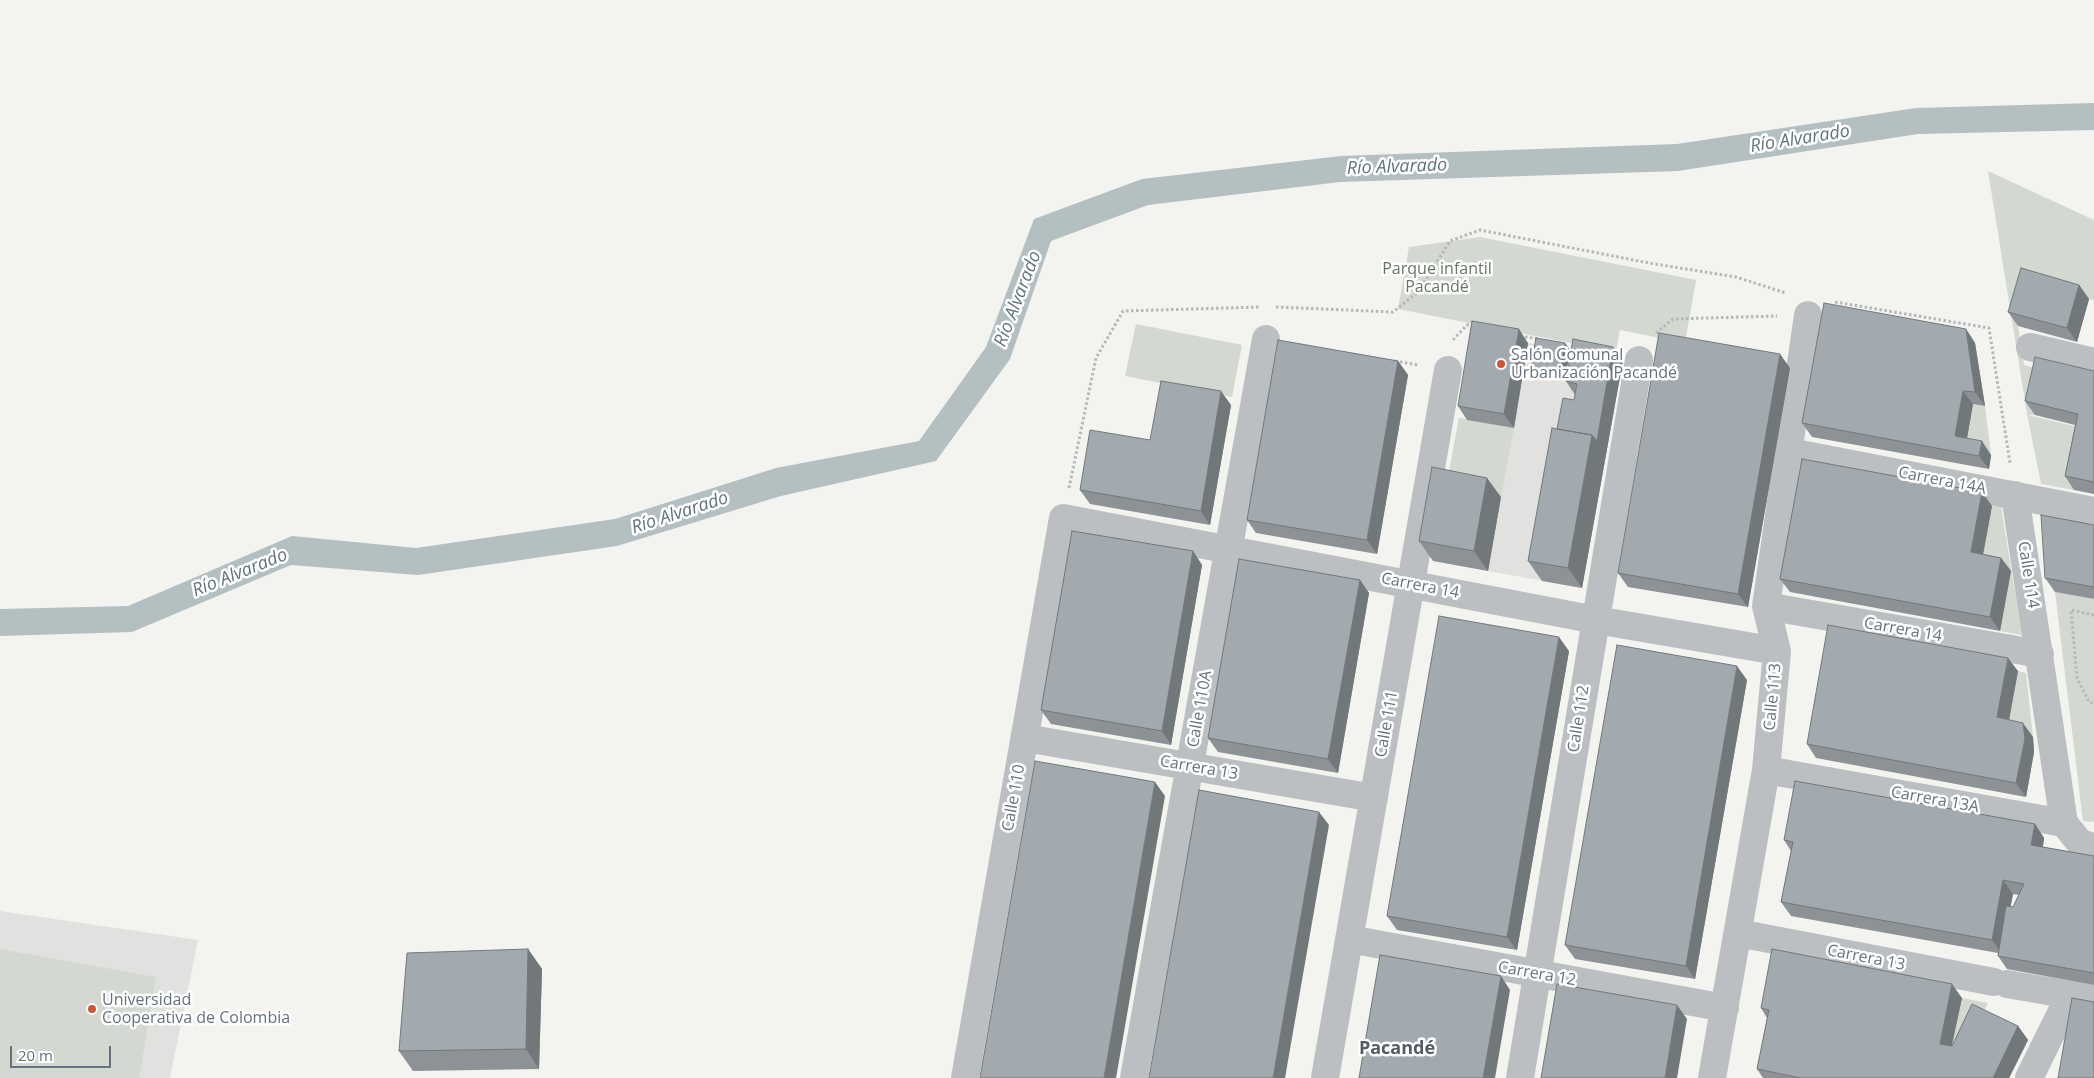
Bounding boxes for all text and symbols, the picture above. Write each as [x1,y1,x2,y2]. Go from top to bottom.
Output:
water label: Río Alvarado [1749,120,1851,158]
water label: Río Alvarado [1346,154,1448,180]
water label: Río Alvarado [990,248,1046,350]
park label: Parque infantil Pacandé [1382,259,1492,297]
place label: Salón Comunal Urbanización Pacandé [1511,345,1677,383]
marker: Salón Comunal Urbanización Pacandé [1495,358,1507,370]
street label: Carrera 14A [1896,463,1988,499]
water label: Río Alvarado [629,487,731,539]
street label: Calle 114 [2013,540,2043,610]
water label: Río Alvarado [189,544,291,602]
street label: Carrera 14 [1379,569,1461,603]
street label: Carrera 14 [1862,614,1944,646]
street label: Calle 113 [1760,662,1786,732]
street label: Calle 110A [1184,669,1216,749]
street label: Calle 112 [1564,684,1594,754]
street label: Calle 111 [1372,689,1402,759]
street label: Carrera 13 [1158,752,1240,784]
street label: Calle 110 [999,763,1029,833]
street label: Carrera 13A [1889,783,1981,817]
street label: Carrera 13 [1825,941,1907,975]
street label: Carrera 12 [1496,958,1578,990]
place label: Universidad Cooperativa de Colombia [102,990,290,1028]
marker: Universidad Cooperativa de Colombia [86,1003,98,1015]
scale bar [12,1036,114,1068]
district label: Pacandé [1359,1038,1435,1060]
text: 20 m [18,1045,53,1065]

